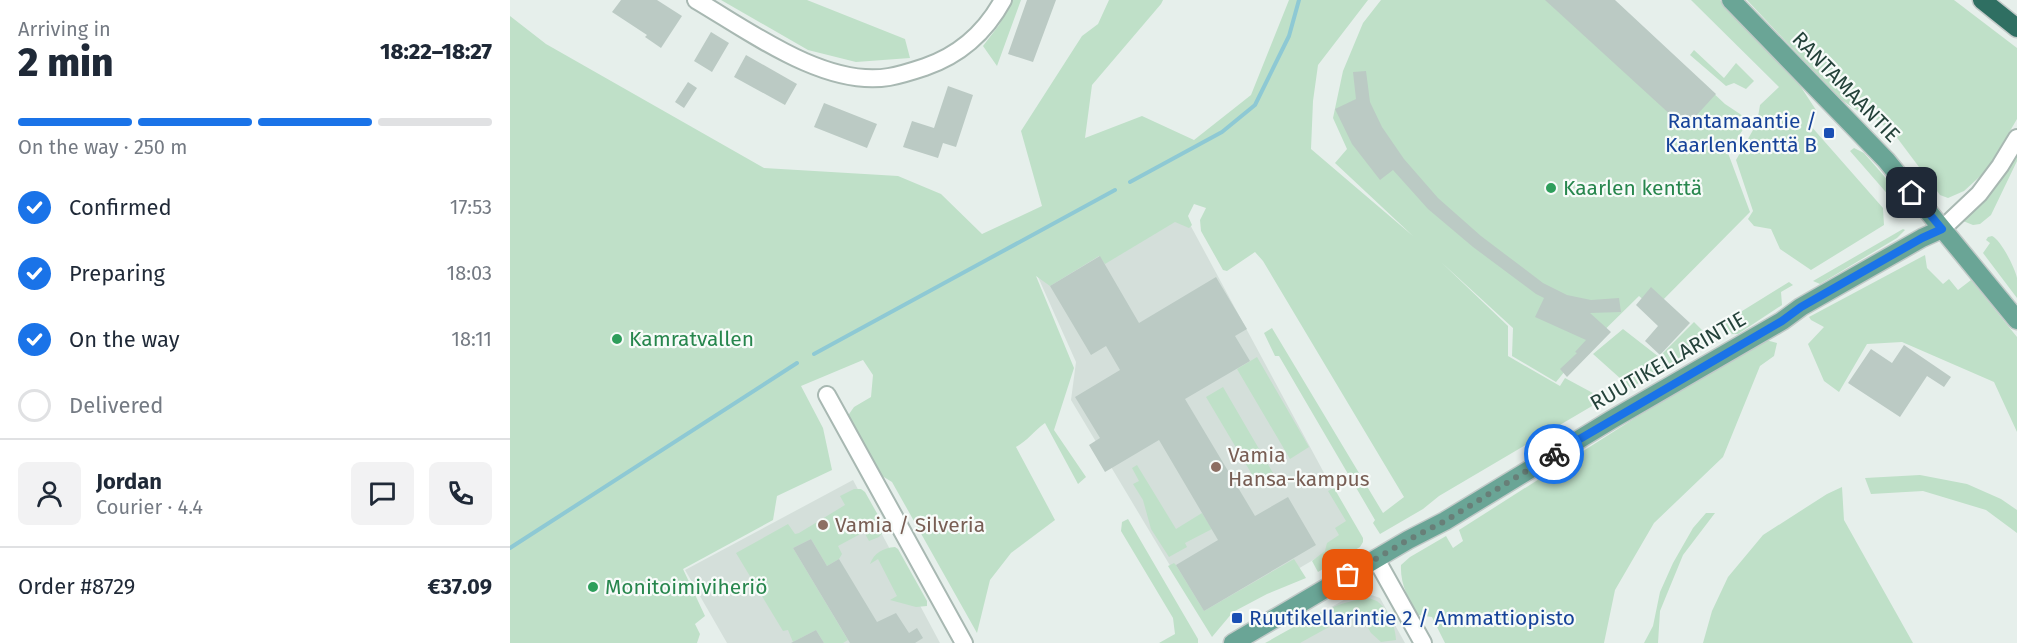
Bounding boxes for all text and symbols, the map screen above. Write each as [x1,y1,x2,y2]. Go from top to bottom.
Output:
text: Arriving in [18,17,111,41]
street label: RANTAMAANTIE [1787,26,1905,148]
text: 18:22–18:27 [380,38,492,65]
text: 2 min [18,40,114,86]
place label: Rantamaantie / Kaarlenkenttä B [1665,108,1817,158]
marker: Rantamaantie / Kaarlenkenttä B [1822,126,1836,140]
text: On the way · 250 m [18,135,187,159]
pin [1886,167,1937,218]
place label: Kaarlen kenttä [1563,175,1702,201]
icon: home [1895,176,1928,209]
marker: Kaarlen kenttä [1544,181,1558,195]
icon: check [18,191,51,224]
text: Confirmed [69,194,172,221]
text: 17:53 [450,195,492,219]
icon: check [18,257,51,290]
text: Preparing [69,260,165,287]
text: 18:03 [447,261,492,285]
street label: RUUTIKELLARINTIE [1586,306,1750,416]
icon: check [18,323,51,356]
text: On the way [69,326,180,353]
place label: Kamratvallen [629,326,754,352]
text: 18:11 [451,327,492,351]
marker: Kamratvallen [610,332,624,346]
text: Delivered [69,392,164,419]
courier [1524,424,1584,484]
icon: bike [1538,438,1571,471]
place label: Vamia Hansa-kampus [1228,442,1370,492]
marker: Vamia Hansa-kampus [1209,460,1223,474]
button: person [18,462,81,525]
button: chat [351,462,414,525]
button: phone [429,462,492,525]
text: Jordan [96,468,162,495]
text: Courier · 4.4 [96,495,203,519]
place label: Vamia / Silveria [835,512,985,538]
marker: Vamia / Silveria [816,518,830,532]
pin [1322,549,1373,600]
icon: bag [1331,558,1364,591]
text: Order #8729 [18,573,135,600]
text: €37.09 [427,573,492,600]
place label: Monitoimiviheriö [605,574,768,600]
marker: Monitoimiviheriö [586,580,600,594]
place label: Ruutikellarintie 2 / Ammattiopisto [1249,605,1575,631]
marker: Ruutikellarintie 2 / Ammattiopisto [1230,611,1244,625]

